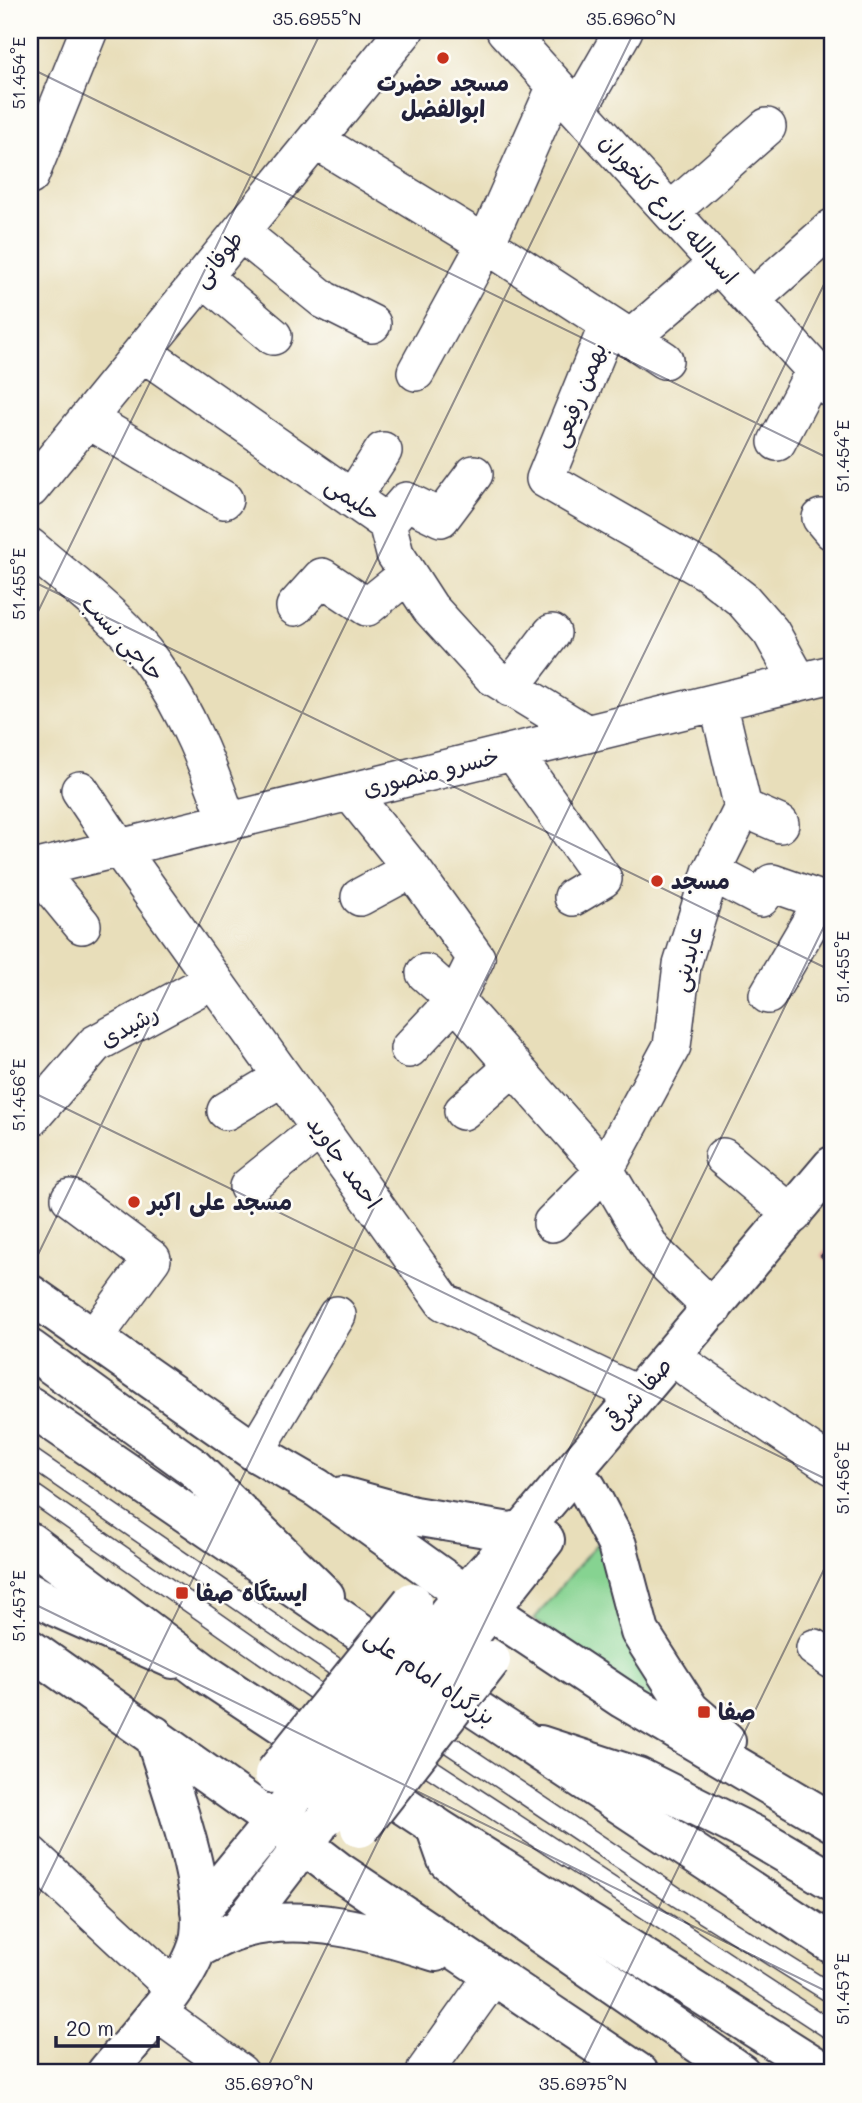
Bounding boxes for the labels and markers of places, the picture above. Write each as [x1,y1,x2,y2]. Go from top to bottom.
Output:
marker: مسجد حضرت ابوالفضل [435,50,451,66]
place label: مسجد حضرت ابوالفضل [377,67,509,124]
place label: مسجد [671,865,730,895]
marker: مسجد [649,873,665,889]
place label: مسجد علی اکبر [146,1186,292,1217]
marker: مسجد علی اکبر [126,1194,142,1210]
place label: ایستگاه صفا [196,1577,308,1607]
marker: ایستگاه صفا [174,1585,190,1601]
place label: صفا [718,1696,756,1726]
marker: صفا [696,1704,712,1720]

